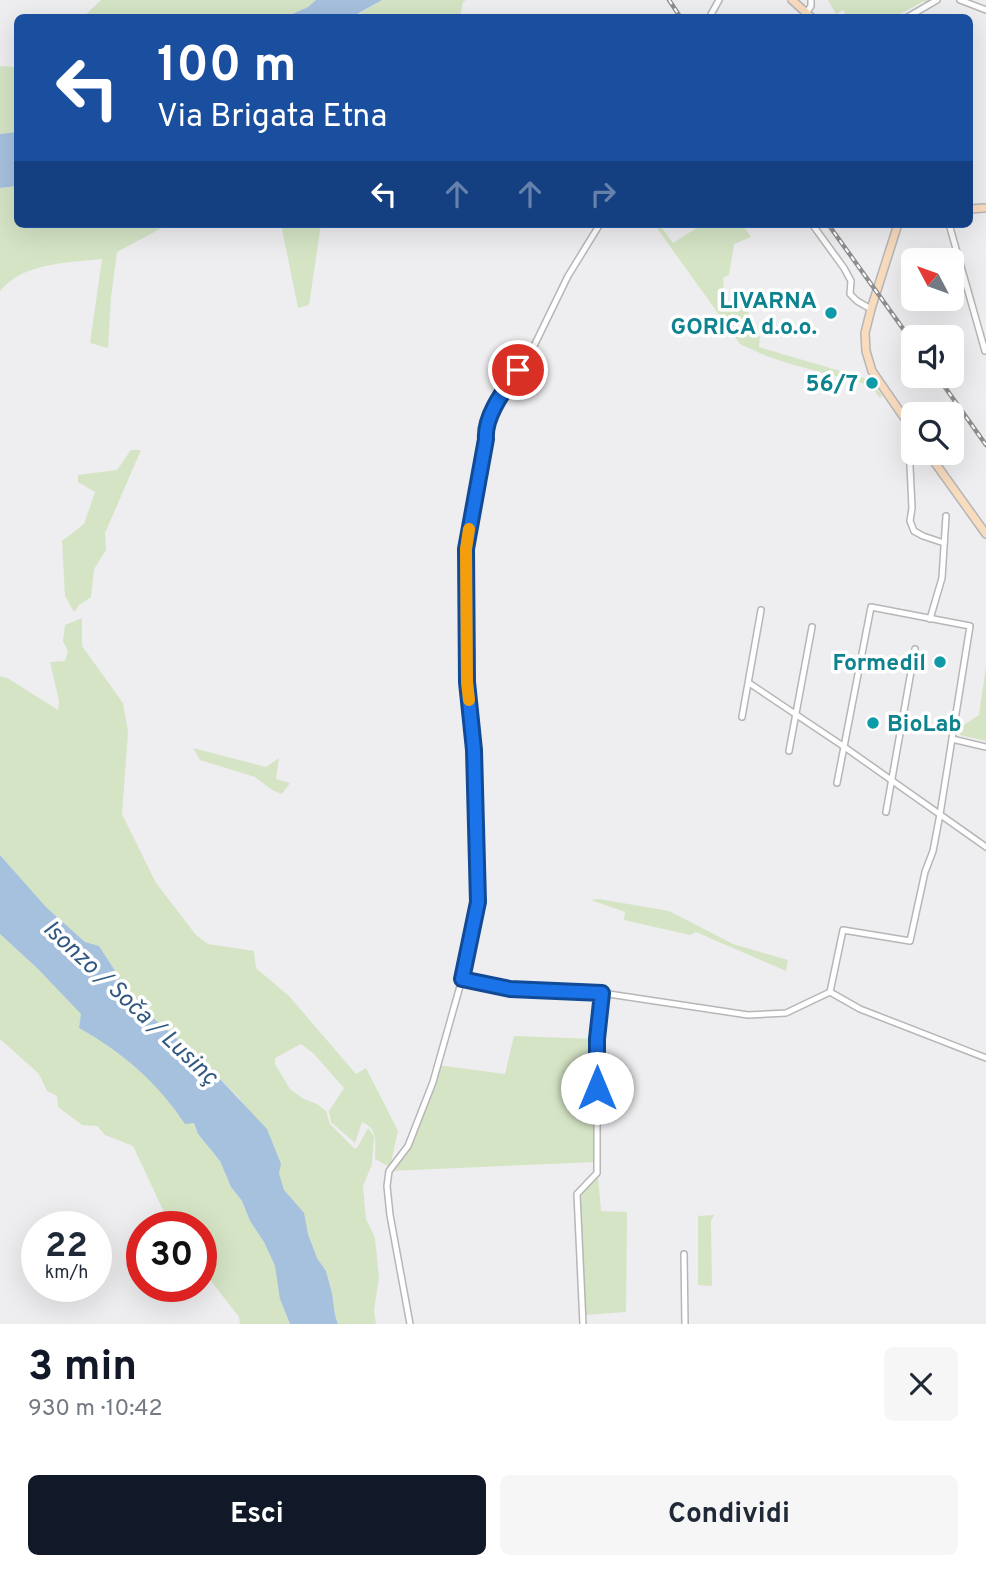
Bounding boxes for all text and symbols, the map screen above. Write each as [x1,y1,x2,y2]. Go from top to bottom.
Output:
text: 100 m [157,37,296,99]
icon: left [42,42,133,133]
text: Via Brigata Etna [157,98,387,138]
icon: left [365,175,403,213]
icon: ahead [438,175,476,213]
icon: ahead [511,175,549,213]
icon: right [584,175,622,213]
north arrow [901,248,964,312]
map controls [901,248,964,465]
place label: LIVARNA GORICA d.o.o. [671,288,817,343]
marker: LIVARNA GORICA d.o.o. [823,305,839,321]
button: sound [901,325,964,388]
pin [488,340,548,400]
icon: arrive [499,351,537,389]
place label: 56/7 [805,371,858,400]
marker: 56/7 [864,375,880,391]
button: search [901,402,964,465]
place label: Formedil [832,650,926,679]
marker: Formedil [932,654,948,670]
place label: BioLab [887,711,962,740]
marker: BioLab [865,715,881,731]
water label: Isonzo / Soča / Lusinç [36,915,224,1093]
position arrow [560,1051,634,1125]
speed limit sign: 30 [126,1211,217,1302]
text: 22 [45,1225,88,1269]
text: km/h [45,1262,88,1285]
text: 3 min [28,1342,137,1395]
button: close [884,1347,958,1421]
text: 930 m · 10:42 [28,1395,163,1424]
button: Esci [28,1475,486,1555]
button: Condividi [500,1475,958,1555]

